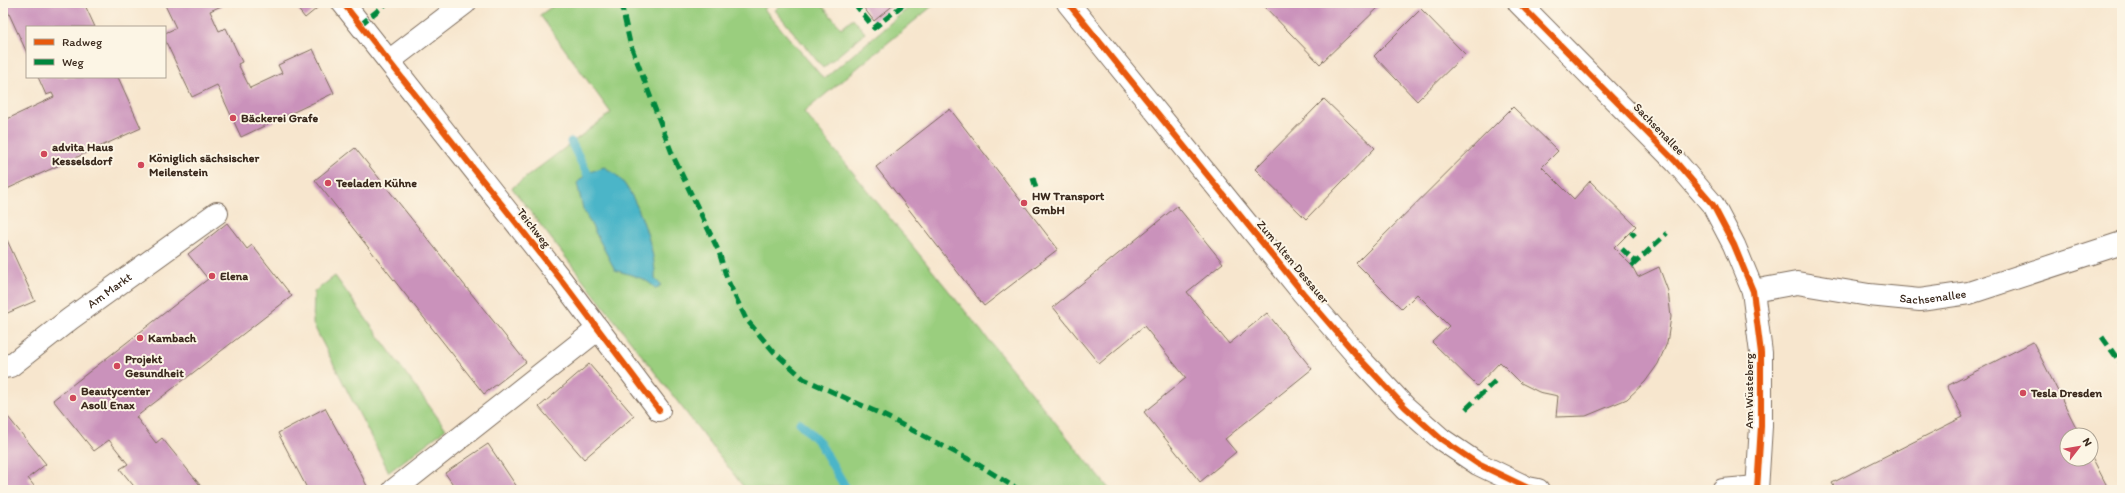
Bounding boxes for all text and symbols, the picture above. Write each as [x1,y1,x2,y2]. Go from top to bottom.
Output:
legend [26,26,166,78]
text: Radweg [62,35,103,49]
text: Weg [62,55,85,69]
street label: Sachsenallee [1631,100,1688,158]
place label: Bäckerei Grafe [241,111,319,125]
marker: Bäckerei Grafe [228,113,238,123]
place label: advita Haus Kesselsdorf [52,140,114,168]
marker: advita Haus Kesselsdorf [39,149,49,159]
place label: Königlich sächsischer Meilenstein [149,151,259,179]
marker: Königlich sächsischer Meilenstein [136,160,146,170]
place label: Teeladen Kühne [335,176,417,190]
marker: Teeladen Kühne [323,178,333,188]
place label: HW Transport GmbH [1032,189,1105,217]
marker: HW Transport GmbH [1019,198,1029,208]
street label: Teichweg [514,205,554,251]
street label: Zum Alten Dessauer [1254,217,1332,307]
place label: Elena [220,269,248,283]
street label: Am Markt [85,270,135,311]
marker: Elena [207,271,217,281]
street label: Sachsenallee [1899,286,1967,307]
place label: Kambach [148,331,197,345]
marker: Kambach [135,333,145,343]
place label: Projekt Gesundheit [125,352,184,380]
street label: Am Wüsteberg [1742,352,1756,429]
marker: Projekt Gesundheit [112,361,122,371]
place label: Beautycenter Asoll Enax [80,384,151,412]
place label: Tesla Dresden [2030,386,2102,400]
marker: Tesla Dresden [2018,388,2028,398]
marker: Beautycenter Asoll Enax [68,393,78,403]
north arrow [2059,427,2099,467]
text: N [2080,436,2095,449]

